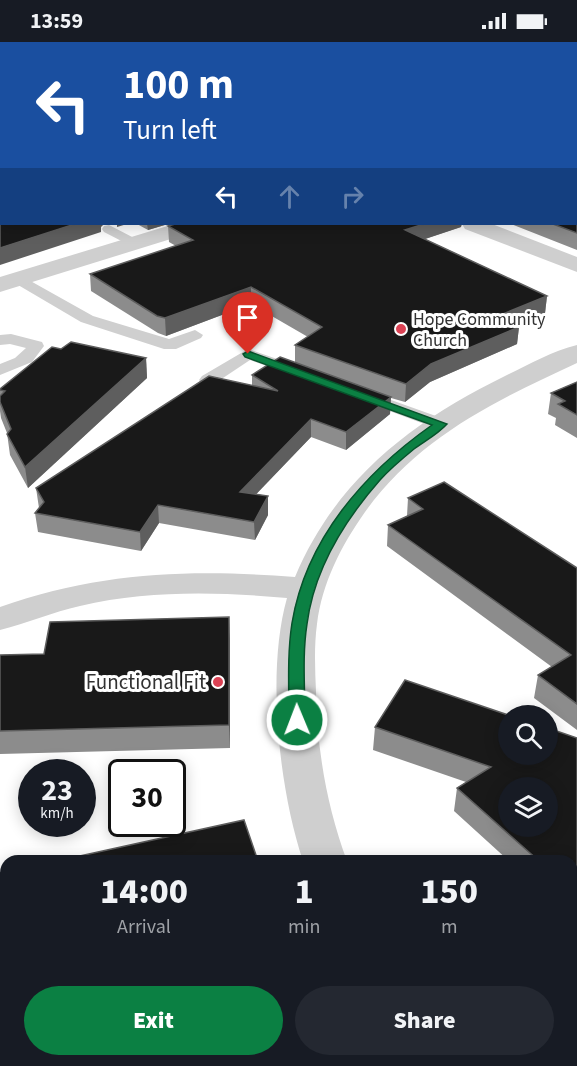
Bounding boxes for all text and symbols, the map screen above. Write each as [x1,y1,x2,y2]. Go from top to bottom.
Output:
text: 13:59 [30,5,83,37]
text: 100 m [123,55,234,115]
icon: left [24,66,102,144]
text: Turn left [123,111,217,150]
icon: left [210,180,243,213]
icon: ahead [273,180,306,213]
icon: right [336,180,369,213]
pin [222,292,273,354]
icon: arrive [231,301,264,334]
place label: Hope Community Church [413,307,546,353]
marker: Hope Community Church [394,322,408,336]
place label: Functional Fit [86,667,206,697]
marker: Functional Fit [211,675,225,689]
position arrow [265,688,329,752]
map controls [498,705,558,837]
button: search [498,705,558,765]
speed limit sign: 30 [108,759,186,837]
text: 23 [41,769,73,812]
button: layers [498,777,558,837]
text: km/h [40,803,74,824]
text: 14:00 [100,866,188,917]
text: 1 [295,866,314,917]
text: 150 [420,866,478,917]
text: Arrival [117,913,171,941]
text: min [288,913,320,941]
text: m [441,913,457,941]
button: Exit [24,986,283,1055]
button: Share [295,986,554,1055]

